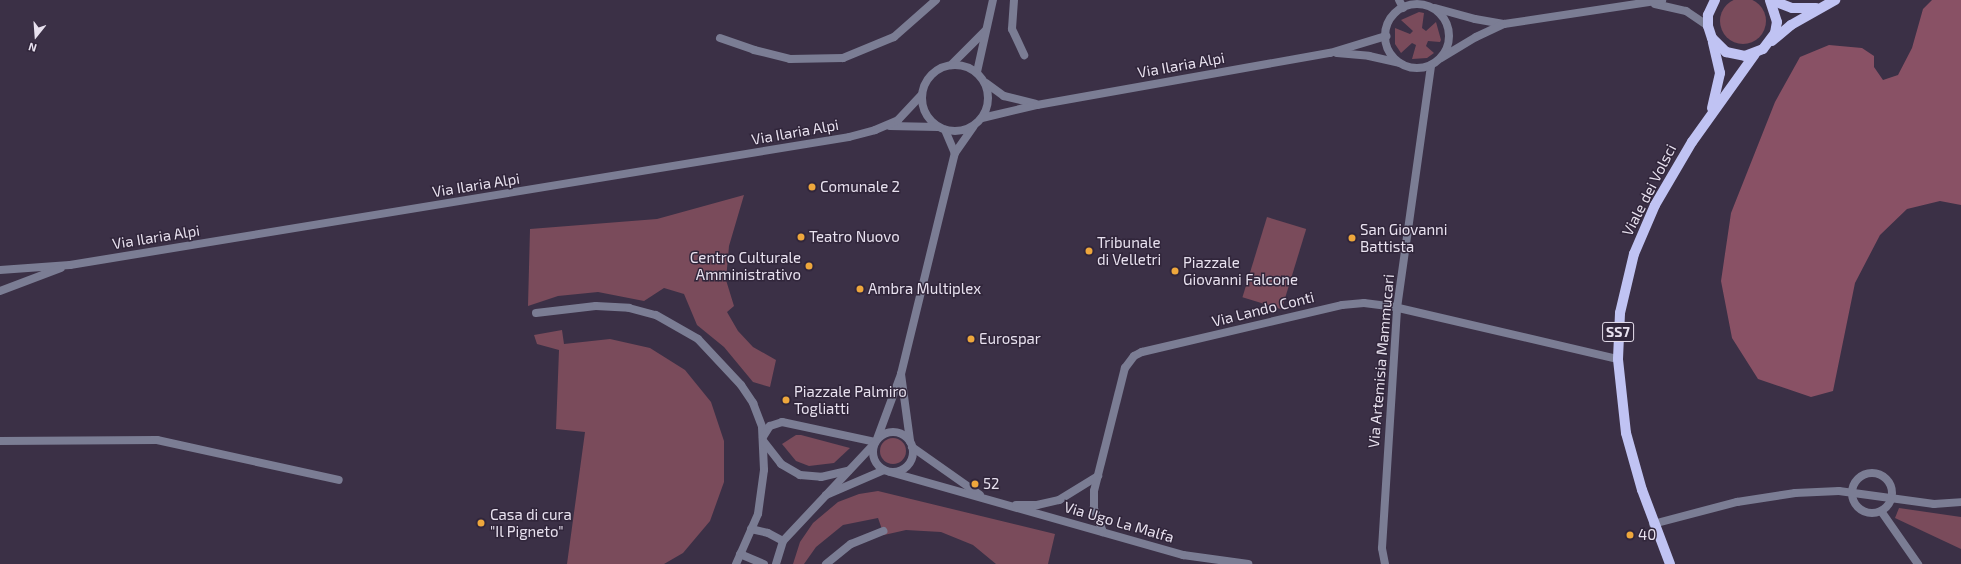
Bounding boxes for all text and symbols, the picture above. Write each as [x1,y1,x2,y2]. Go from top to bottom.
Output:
north arrow [16,16,56,56]
text: N [27,41,38,55]
street label: Via Ilaria Alpi [1136,48,1226,82]
street label: Via Ilaria Alpi [750,115,840,149]
street label: Viale dei Volsci [1618,141,1680,239]
street label: Via Ilaria Alpi [431,169,521,201]
place label: Comunale 2 [820,178,900,196]
marker: Comunale 2 [807,182,817,192]
place label: San Giovanni Battista [1360,220,1448,255]
street label: Via Ilaria Alpi [111,221,201,253]
place label: Teatro Nuovo [809,228,900,246]
marker: Teatro Nuovo [796,232,806,242]
place label: Tribunale di Velletri [1097,233,1162,268]
marker: San Giovanni Battista [1347,233,1357,243]
marker: Tribunale di Velletri [1084,246,1094,256]
place label: Centro Culturale Amministrativo [690,248,801,283]
place label: Piazzale Giovanni Falcone [1183,253,1298,288]
marker: Centro Culturale Amministrativo [804,261,814,271]
marker: Piazzale Giovanni Falcone [1170,266,1180,276]
street label: Via Artemisia Mammucari [1364,273,1398,449]
place label: Ambra Multiplex [868,280,981,298]
marker: Ambra Multiplex [855,284,865,294]
street label: Via Lando Conti [1210,288,1316,330]
road number: SS7 [1602,320,1634,344]
place label: Eurospar [979,330,1041,348]
marker: Eurospar [966,334,976,344]
place label: Piazzale Palmiro Togliatti [794,382,907,417]
marker: Piazzale Palmiro Togliatti [781,395,791,405]
place label: 52 [983,475,999,493]
marker: 52 [970,479,980,489]
street label: Via Ugo La Malfa [1062,498,1176,546]
place label: Casa di cura "Il Pigneto" [490,505,572,540]
marker: Casa di cura "Il Pigneto" [475,517,487,529]
place label: 40 [1638,526,1656,544]
marker: 40 [1625,530,1635,540]

